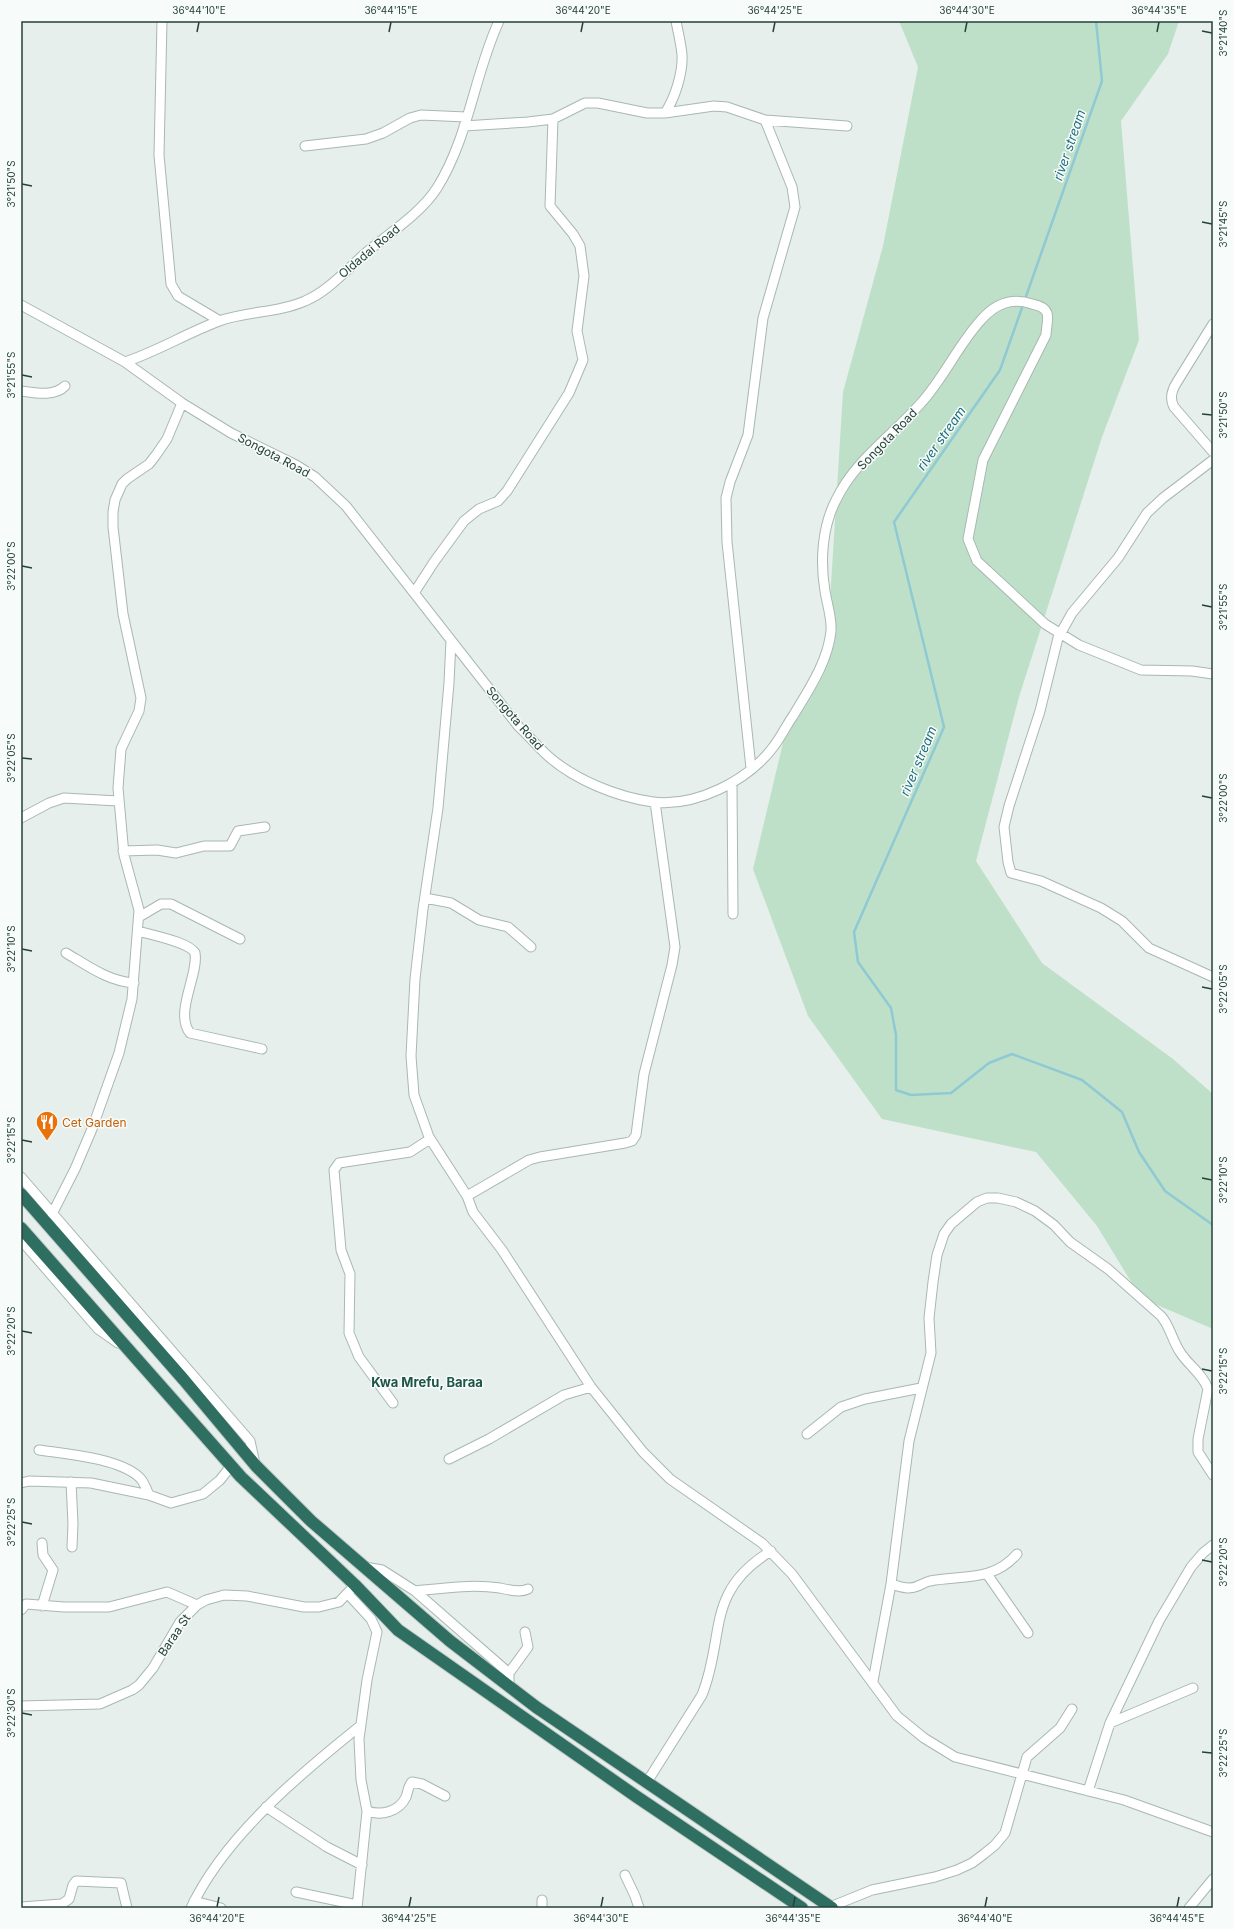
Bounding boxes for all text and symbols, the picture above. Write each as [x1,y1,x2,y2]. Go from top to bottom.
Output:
text: 36°44'10"E [172,4,226,16]
text: 36°44'15"E [364,4,418,16]
text: 36°44'20"E [555,4,611,16]
text: 36°44'25"E [747,4,803,16]
text: 36°44'30"E [939,4,995,16]
text: 36°44'35"E [1131,4,1187,16]
text: 3°21'40"S [1217,10,1229,56]
water label: river stream [1049,107,1089,183]
text: 3°21'50"S [5,160,17,208]
text: 3°21'45"S [1217,201,1229,247]
street label: Oldadai Road [335,221,403,281]
text: 3°21'55"S [5,352,17,398]
text: 3°21'50"S [1217,391,1229,439]
water label: river stream [913,403,969,473]
street label: Songota Road [854,405,920,473]
street label: Songota Road [235,430,313,480]
text: 3°22'00"S [5,541,17,591]
text: 3°21'55"S [1217,584,1229,630]
street label: Songota Road [483,683,547,753]
water label: river stream [896,724,940,798]
text: 3°22'05"S [5,733,17,783]
text: 3°22'00"S [1217,773,1229,823]
text: 3°22'10"S [5,925,17,973]
text: 3°22'05"S [1217,964,1229,1014]
restaurant icon: Cet Garden [34,1109,60,1142]
place label: Cet Garden [62,1115,127,1130]
text: 3°22'15"S [5,1116,17,1164]
text: 3°22'10"S [1217,1156,1229,1204]
text: 3°22'20"S [5,1306,17,1356]
text: 3°22'15"S [1217,1347,1229,1395]
district label: Kwa Mrefu, Baraa [371,1374,483,1390]
text: 3°22'25"S [5,1497,17,1547]
text: 3°22'20"S [1217,1537,1229,1587]
street label: Baraa St [154,1611,194,1659]
text: 3°22'30"S [5,1688,17,1738]
text: 3°22'25"S [1217,1728,1229,1778]
text: 36°44'20"E [189,1912,245,1924]
text: 36°44'25"E [381,1912,437,1924]
text: 36°44'30"E [573,1912,629,1924]
text: 36°44'35"E [765,1912,821,1924]
text: 36°44'40"E [957,1912,1013,1924]
text: 36°44'45"E [1150,1912,1204,1924]

